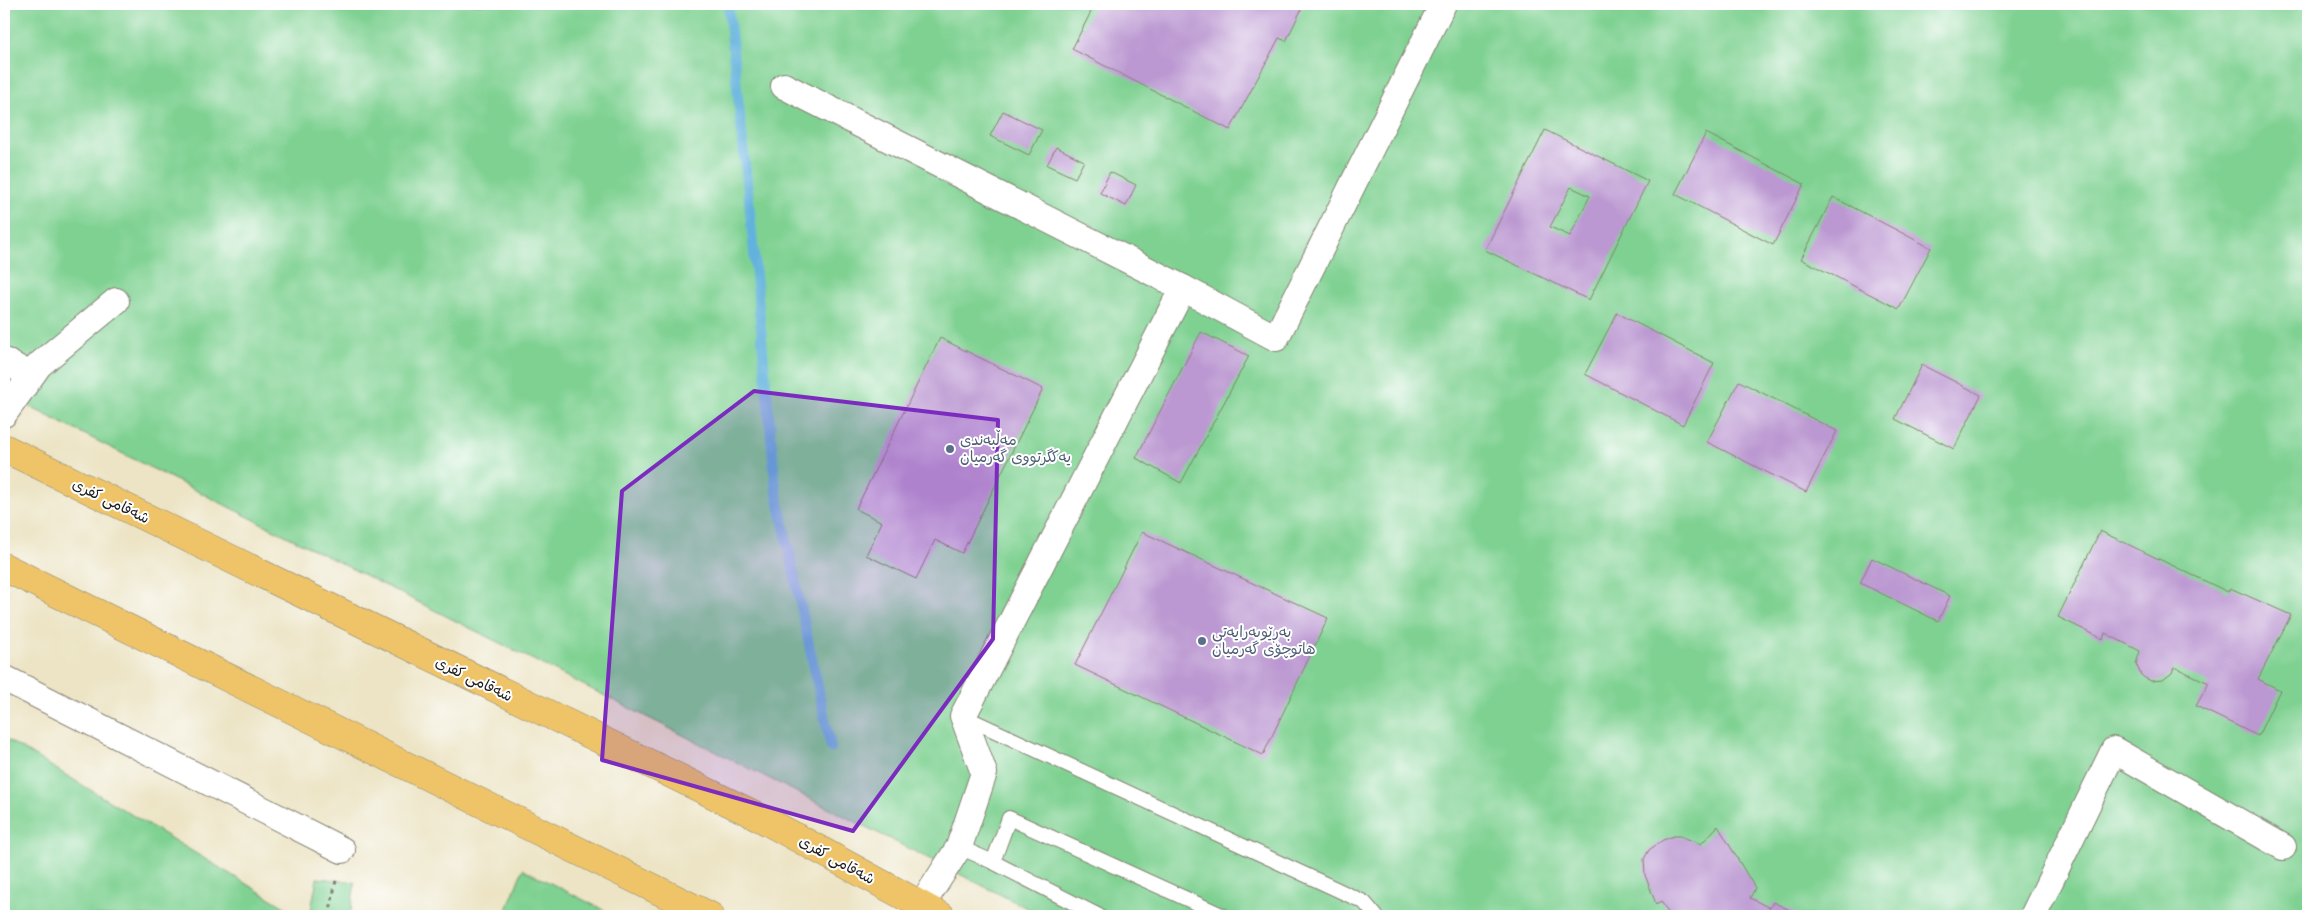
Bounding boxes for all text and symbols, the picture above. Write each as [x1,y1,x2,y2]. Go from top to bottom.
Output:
place label: مەڵبەندی یەکگرتووی گەرمیان [960,429,1071,468]
marker: مەڵبەندی یەکگرتووی گەرمیان [944,443,956,455]
street label: شەقامی کفری [69,475,153,529]
place label: بەڕێوبەرایەتی هاتوچۆی گەرمیان [1212,623,1316,660]
marker: بەڕێوبەرایەتی هاتوچۆی گەرمیان [1196,635,1208,647]
street label: شەقامی کفری [432,653,516,707]
street label: شەقامی کفری [795,832,878,890]

